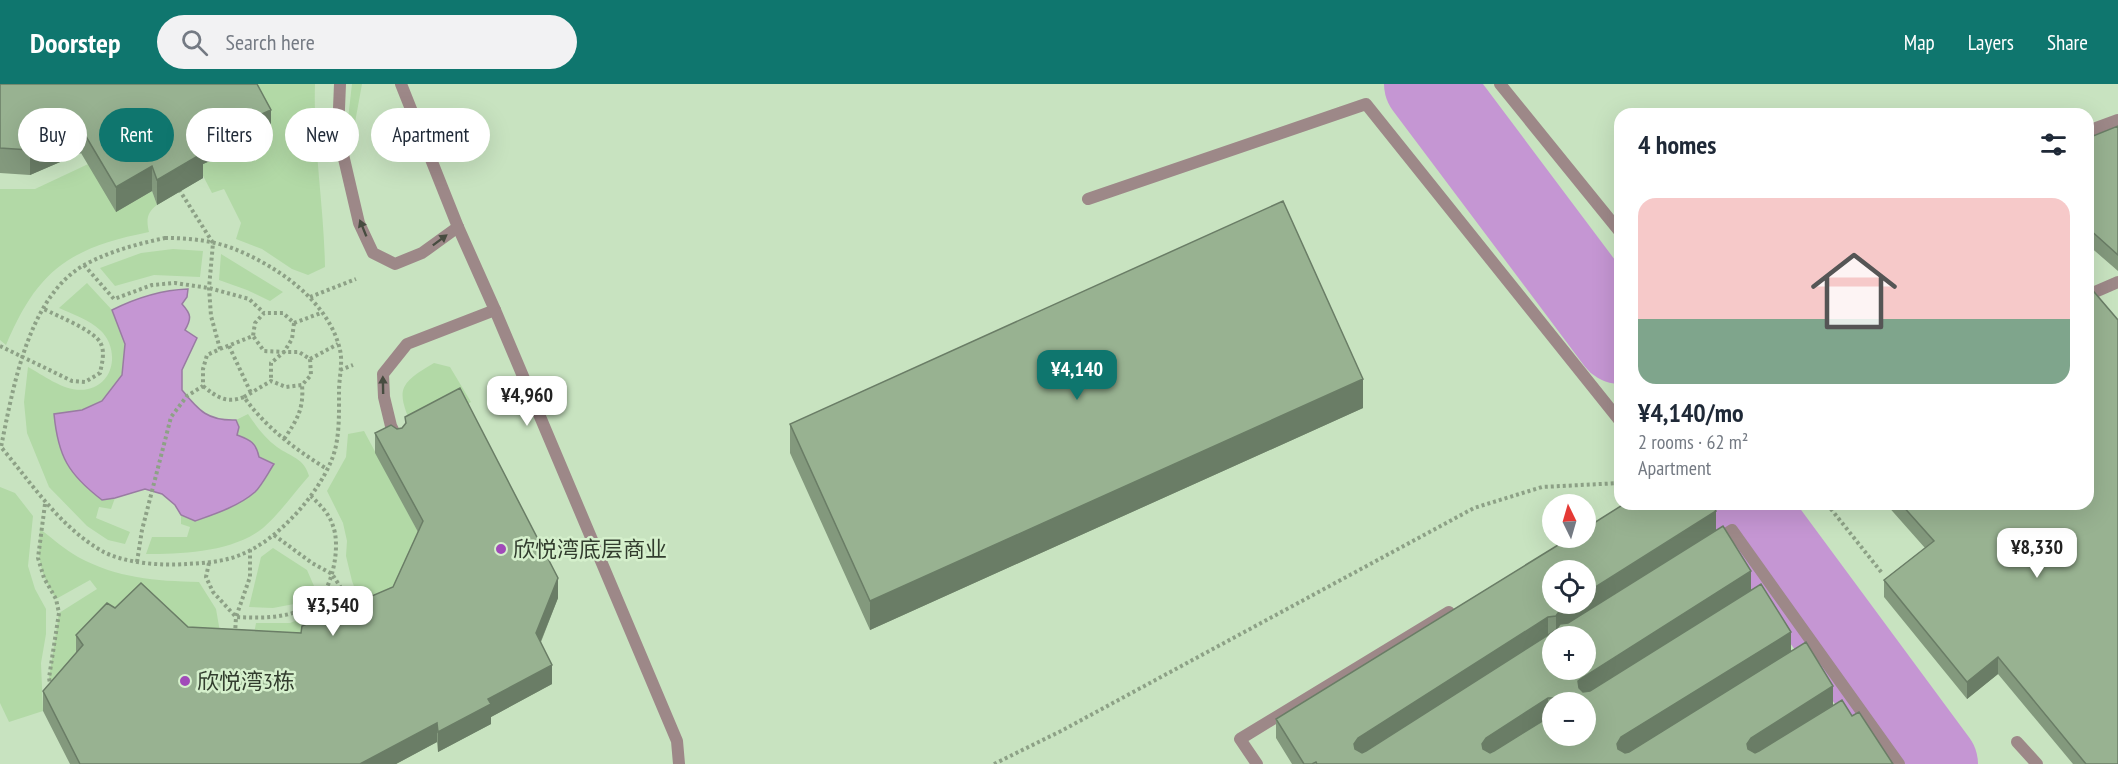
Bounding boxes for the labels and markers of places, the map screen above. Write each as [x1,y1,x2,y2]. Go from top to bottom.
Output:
pin: ¥4,140 [1028,350,1126,401]
pin: ¥4,960 [478,376,576,427]
pin: ¥8,330 [1988,528,2086,579]
place label: 欣悦湾底层商业 [513,535,667,563]
marker: 欣悦湾底层商业 [494,542,508,556]
pin: ¥3,540 [284,586,382,637]
place label: 欣悦湾3栋 [197,667,295,695]
marker: 欣悦湾3栋 [178,674,192,688]

